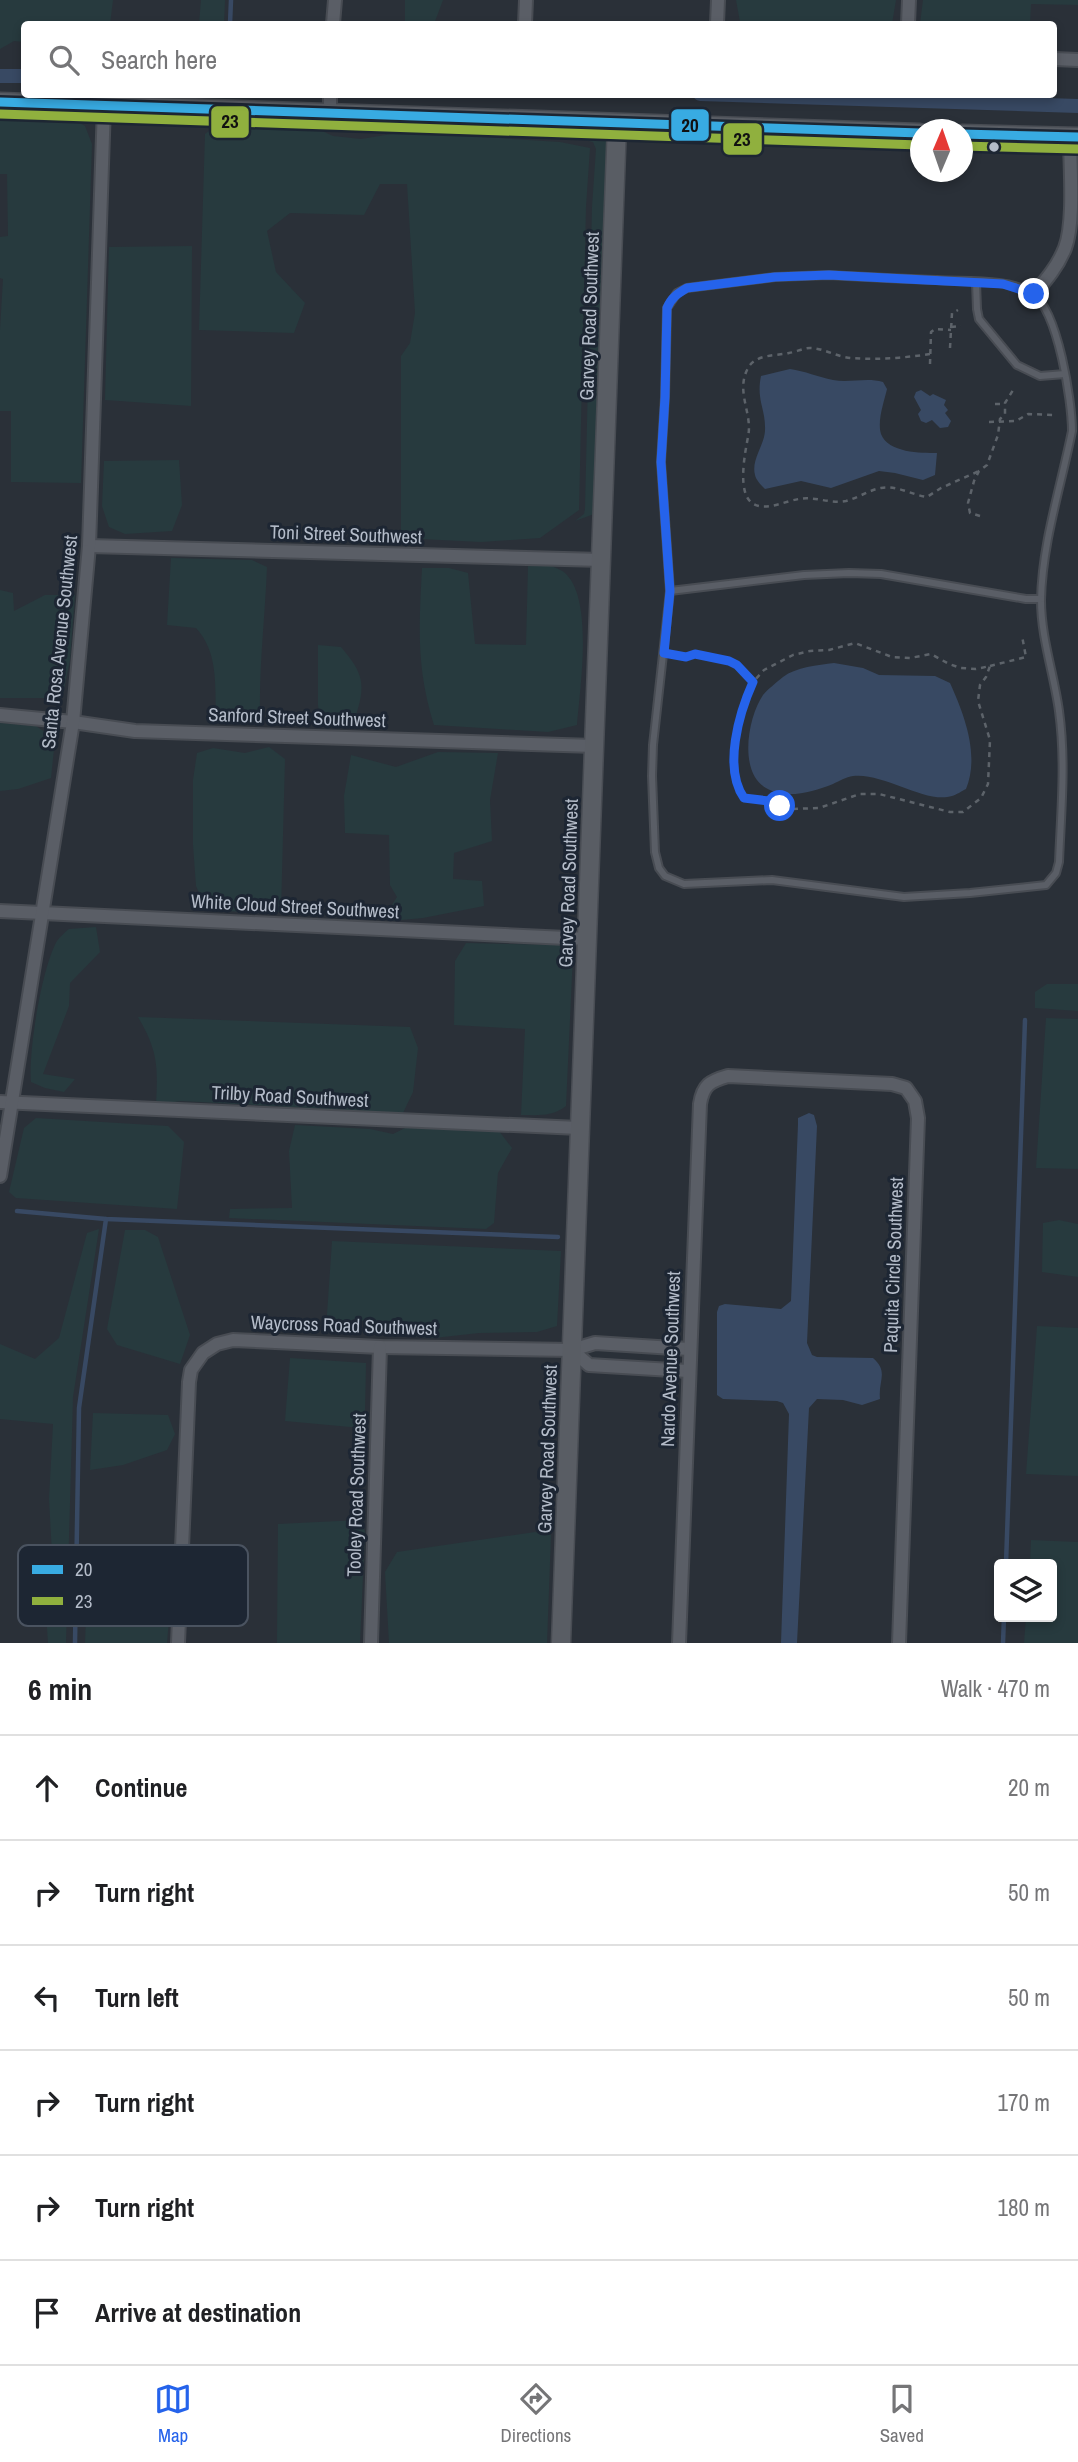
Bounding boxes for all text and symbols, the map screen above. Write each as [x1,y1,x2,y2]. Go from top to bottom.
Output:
search box [21,21,1057,98]
icon: search [45,41,83,79]
text: Search here [101,42,217,77]
line badge: 23 [210,105,250,139]
text: 23 [221,108,239,134]
line badge: 20 [670,108,710,142]
text: 20 [681,112,699,138]
north arrow [910,119,973,182]
line badge: 23 [722,122,763,156]
text: 23 [733,126,751,152]
unlabelled marker [987,140,1001,154]
street label: Garvey Road Southwest [573,230,605,401]
route end [1018,278,1049,309]
street label: Toni Street Southwest [269,518,423,550]
street label: Santa Rosa Avenue Southwest [35,533,83,750]
street label: Sanford Street Southwest [208,701,387,733]
route start [764,790,795,821]
street label: Garvey Road Southwest [552,797,584,968]
street label: White Cloud Street Southwest [190,888,401,924]
street label: Trilby Road Southwest [211,1079,370,1113]
street label: Paquita Circle Southwest [877,1176,909,1353]
street label: Nardo Avenue Southwest [654,1270,686,1447]
street label: Waycross Road Southwest [250,1309,438,1341]
street label: Garvey Road Southwest [531,1363,563,1534]
street label: Tooley Road Southwest [340,1412,372,1577]
legend [18,1545,248,1626]
text: 20 [75,1556,92,1582]
map controls [994,1559,1057,1622]
button: layers [994,1559,1057,1622]
text: 23 [75,1588,92,1614]
text: 6 min [28,1669,92,1709]
text: Walk · 470 m [941,1673,1050,1704]
icon: ahead [28,1769,66,1807]
text: Continue [95,1770,187,1805]
text: 20 m [1008,1772,1050,1803]
icon: right [28,1874,66,1912]
text: Turn right [95,1875,194,1910]
text: 50 m [1008,1877,1050,1908]
icon: left [28,1979,66,2017]
text: Turn left [95,1980,179,2015]
text: 50 m [1008,1982,1050,2013]
icon: right [28,2084,66,2122]
text: Turn right [95,2085,194,2120]
text: 170 m [998,2087,1050,2118]
icon: right [28,2189,66,2227]
text: Turn right [95,2190,194,2225]
text: 180 m [998,2192,1050,2223]
icon: arrive [28,2294,66,2332]
text: Arrive at destination [95,2295,301,2330]
tab: Map [154,2380,192,2448]
tab: Directions [500,2380,571,2448]
tab: Saved [880,2380,924,2448]

